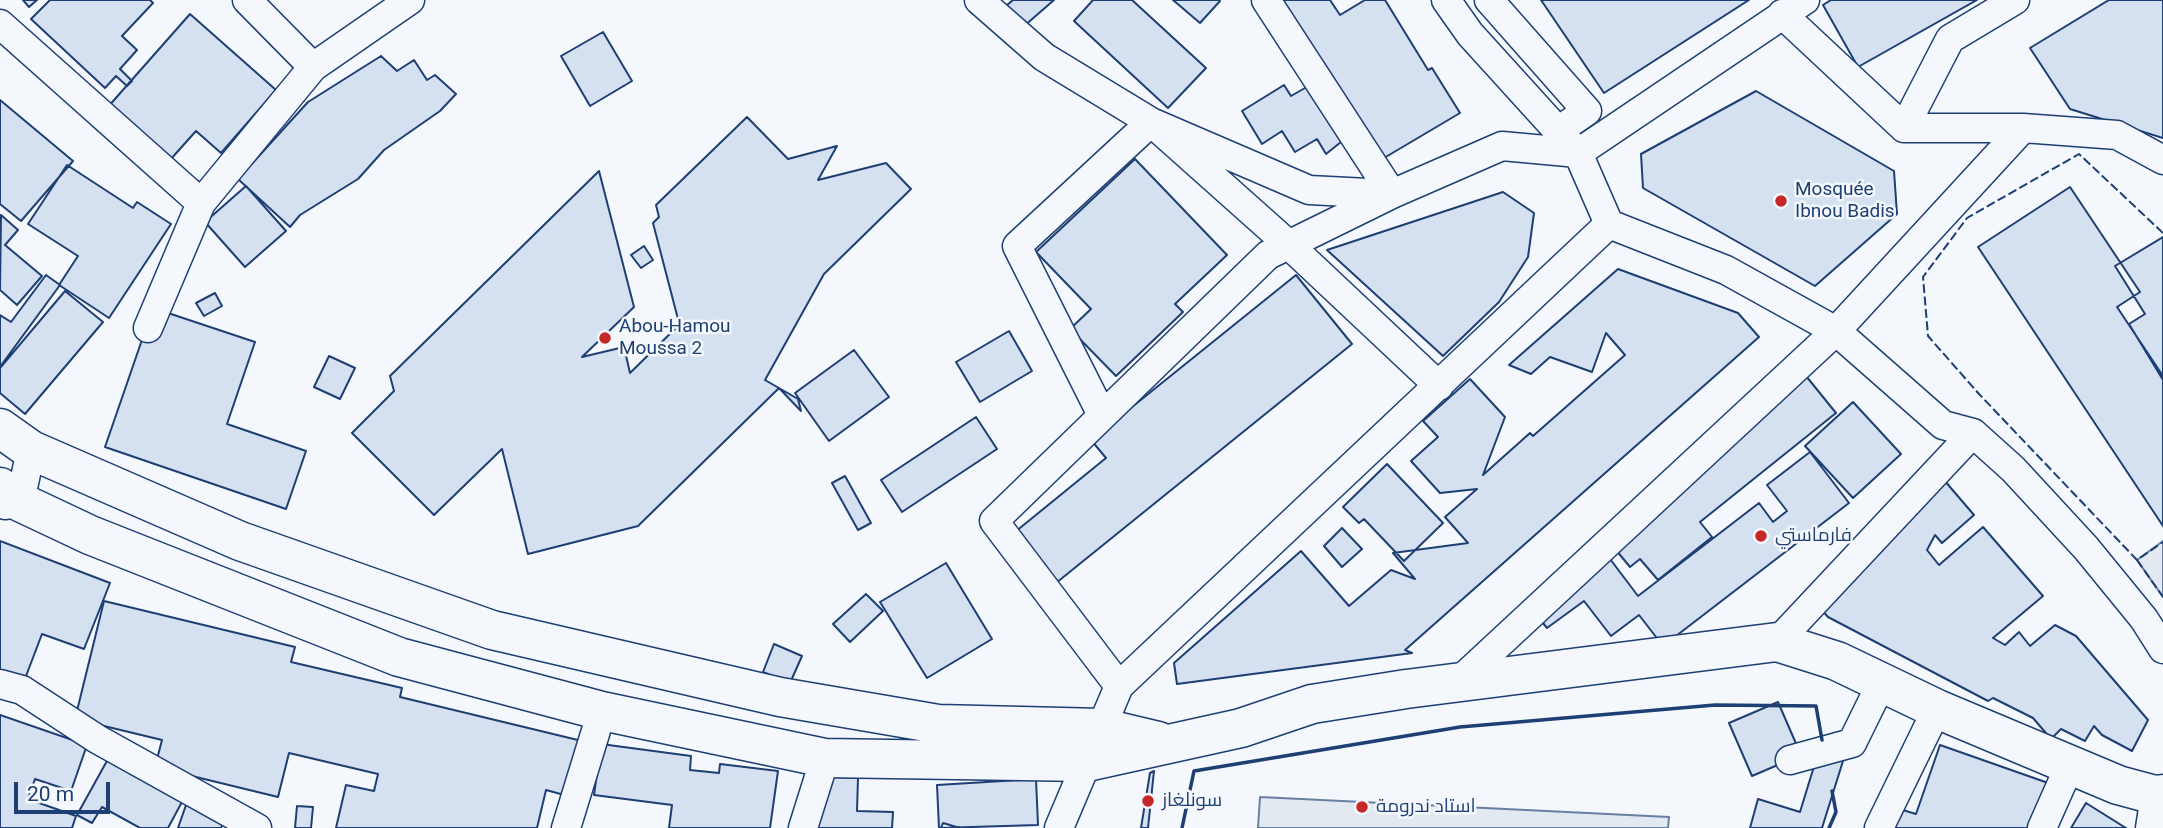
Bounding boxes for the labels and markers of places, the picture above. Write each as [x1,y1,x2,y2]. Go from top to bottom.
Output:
place label: Mosquée Ibnou Badis [1795,179,1895,223]
marker: Mosquée Ibnou Badis [1773,193,1789,209]
place label: Abou-Hamou Moussa 2 [619,316,730,360]
marker: Abou-Hamou Moussa 2 [597,330,613,346]
place label: فارماستي [1775,525,1852,547]
marker: فارماستي [1753,528,1769,544]
place label: سونلغاز [1162,790,1222,812]
marker: سونلغاز [1140,793,1156,809]
place label: استاد ندرومة [1376,796,1476,818]
marker: استاد ندرومة [1354,799,1370,815]

